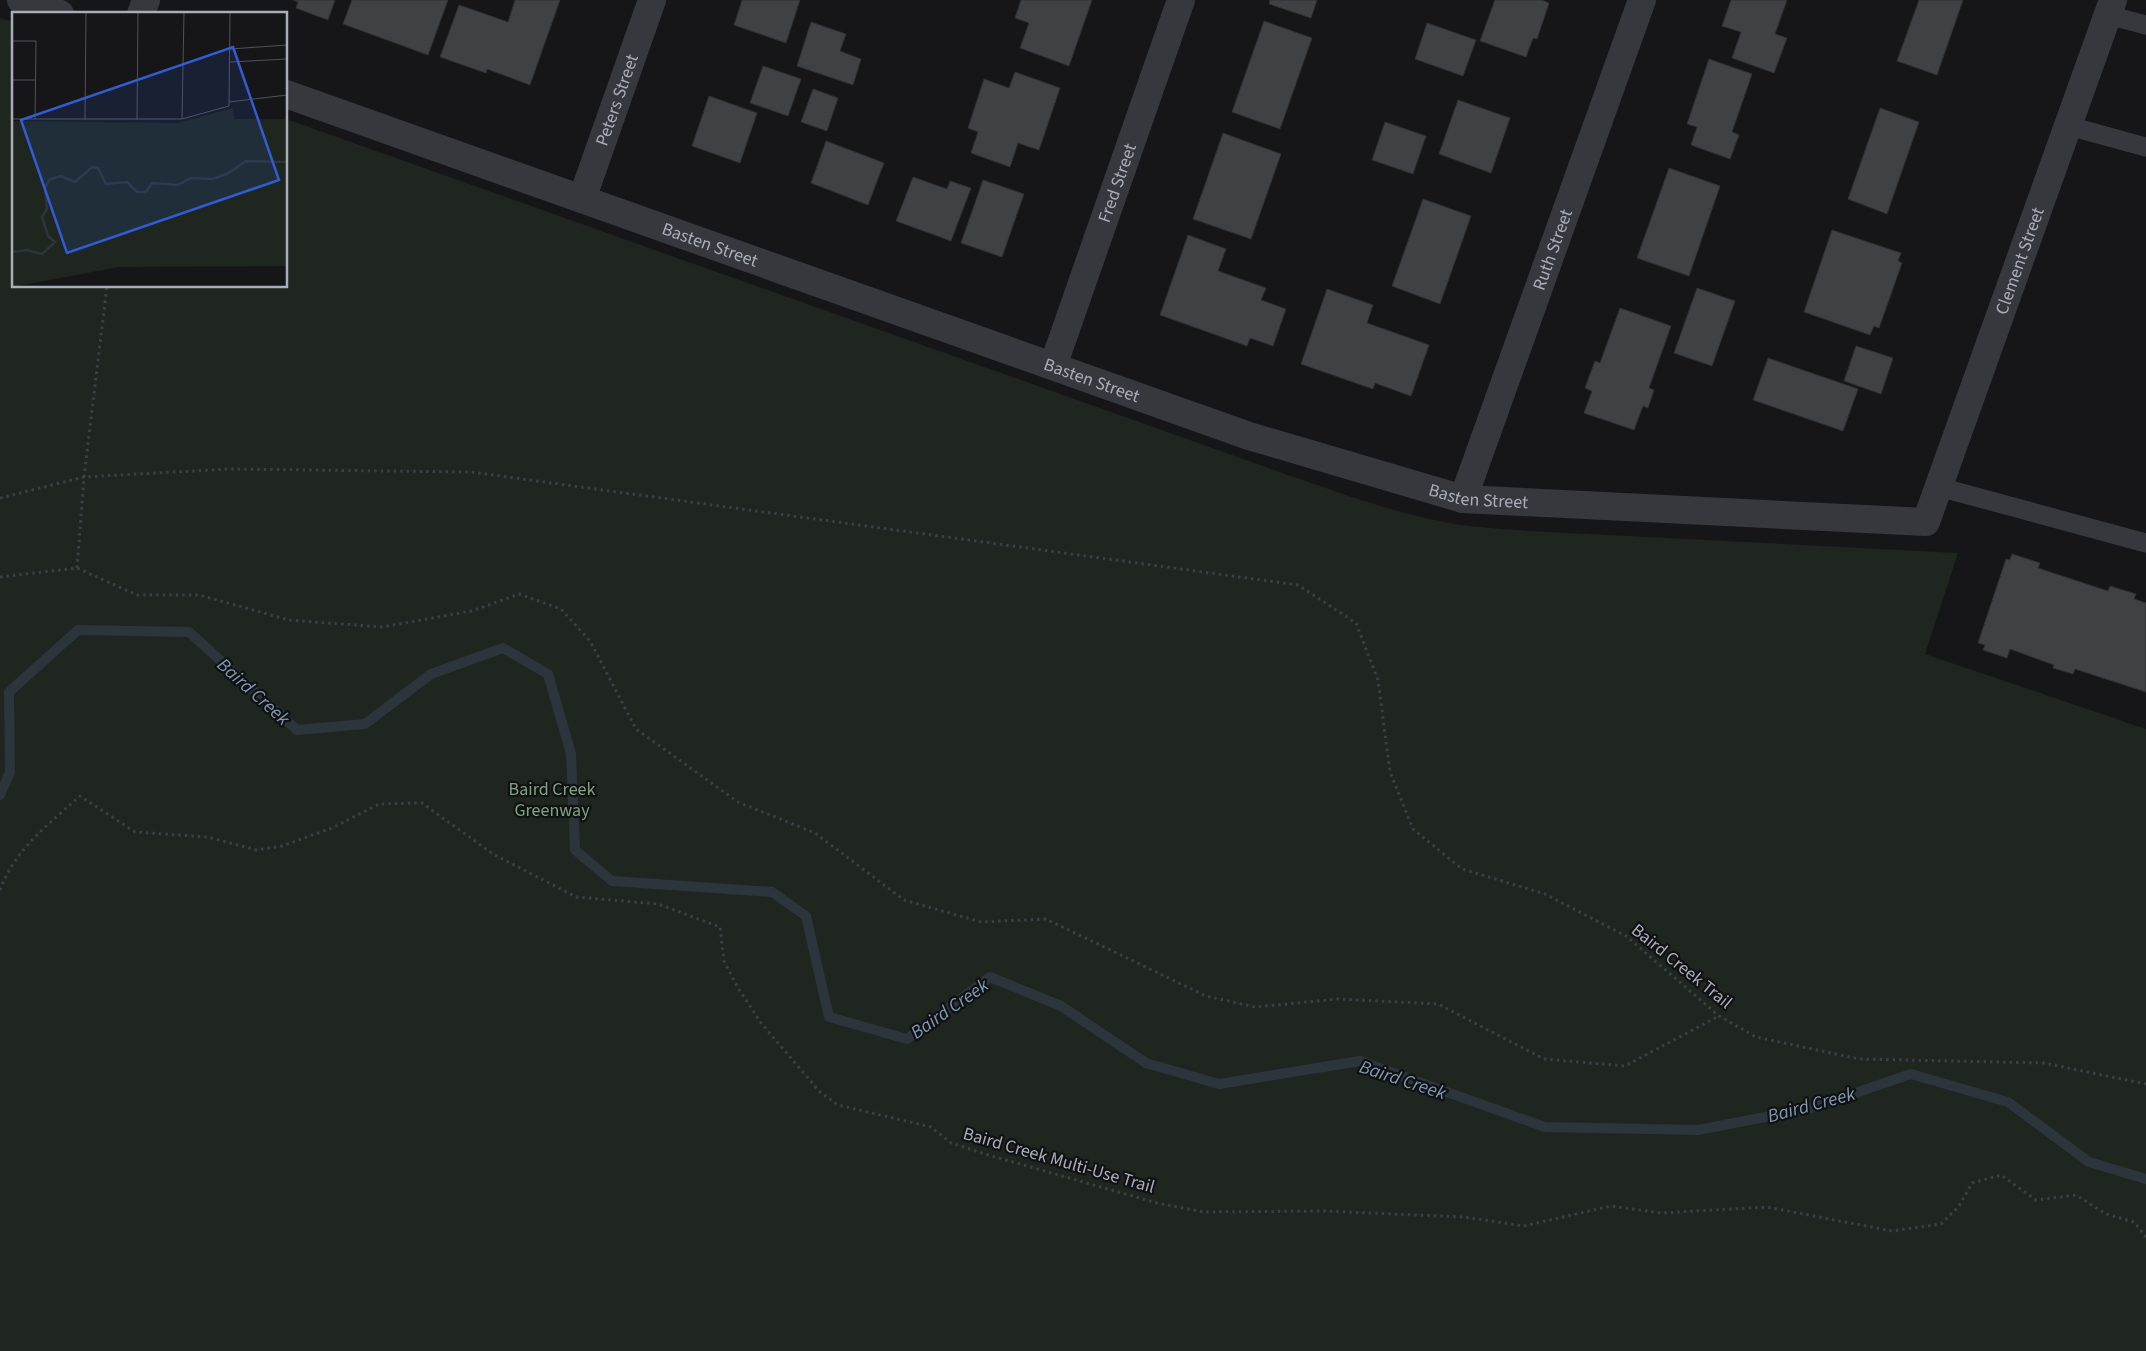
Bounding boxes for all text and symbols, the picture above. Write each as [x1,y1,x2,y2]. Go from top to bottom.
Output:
inset map [12,12,288,288]
street label: Peters Street [590,51,645,149]
street label: Fred Street [1092,140,1143,226]
street label: Clement Street [1989,204,2051,318]
street label: Ruth Street [1527,206,1579,294]
street label: Basten Street [658,217,761,274]
street label: Basten Street [1040,352,1143,409]
street label: Basten Street [1426,478,1529,515]
water label: Baird Creek [211,652,296,733]
park label: Baird Creek Greenway [509,777,596,823]
street label: Baird Creek Trail [1626,918,1737,1015]
water label: Baird Creek [905,972,995,1046]
water label: Baird Creek [1356,1054,1450,1107]
water label: Baird Creek [1765,1081,1859,1130]
street label: Baird Creek Multi-Use Trail [960,1121,1158,1200]

